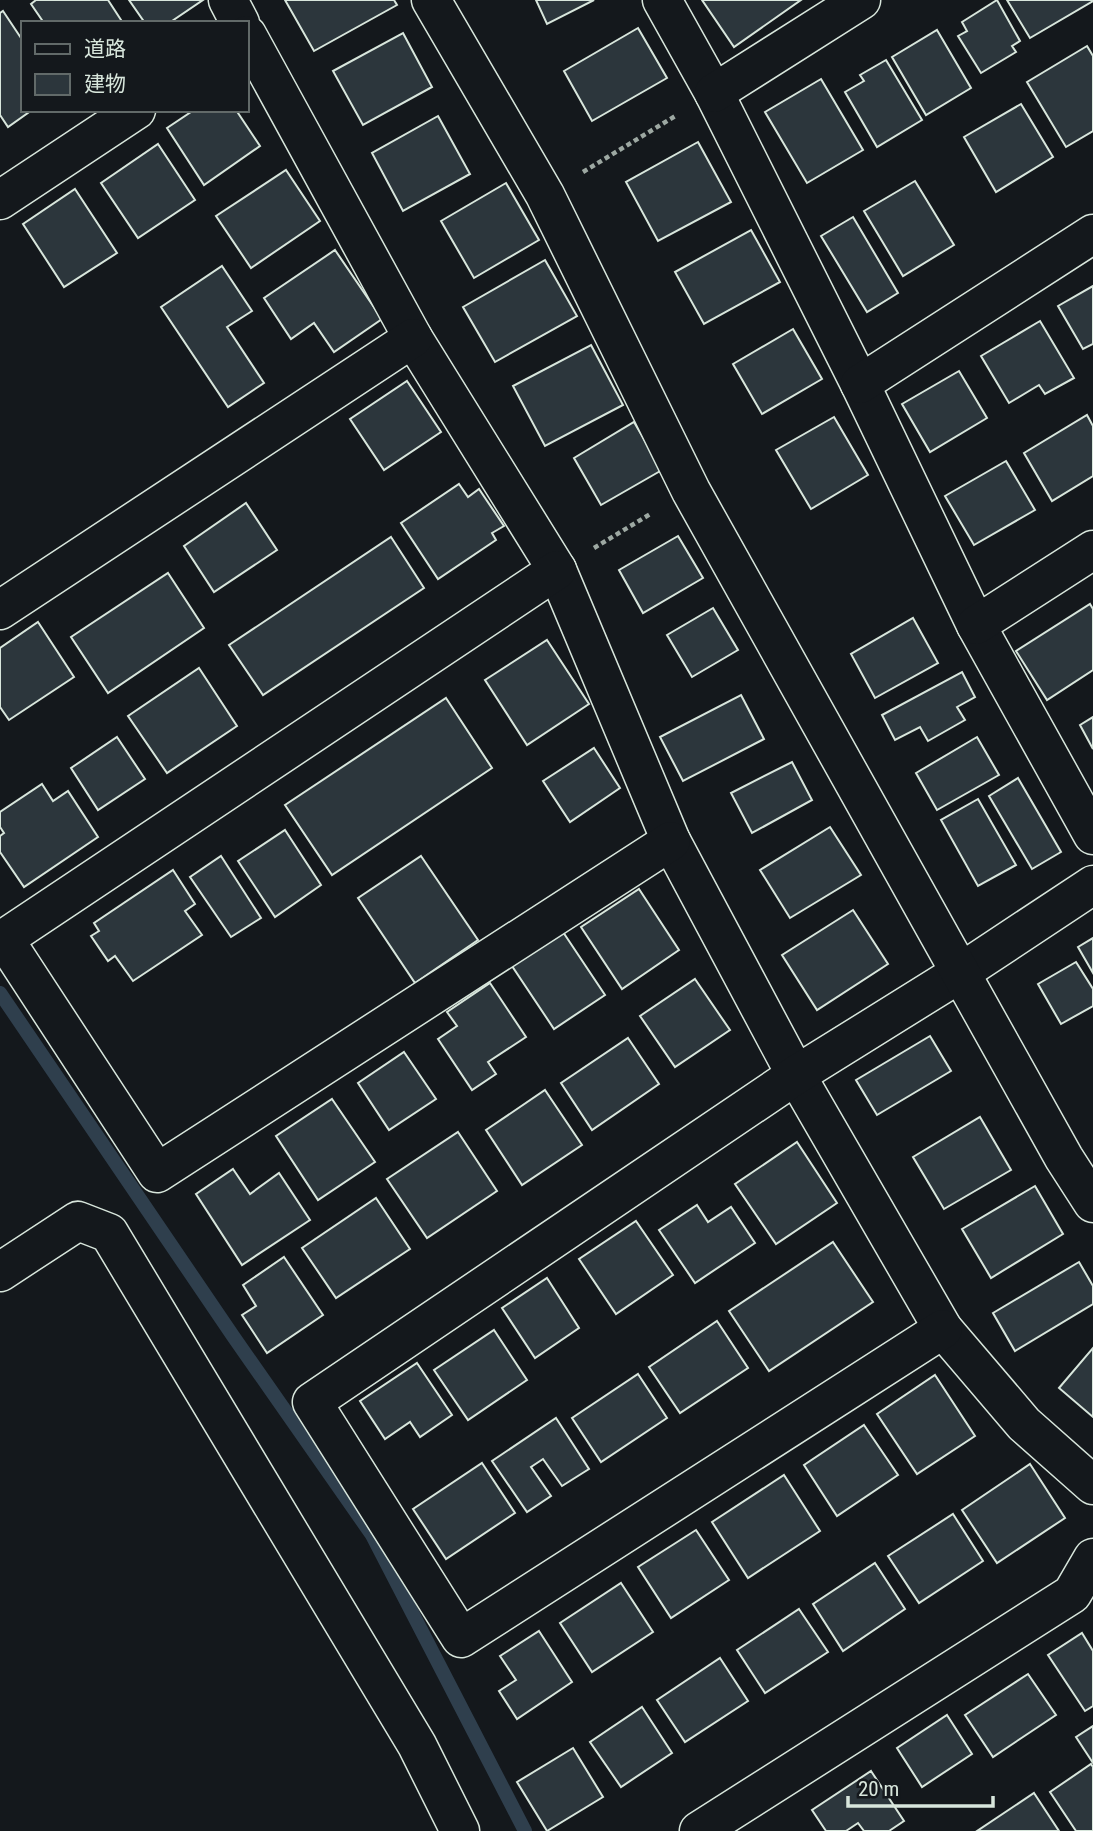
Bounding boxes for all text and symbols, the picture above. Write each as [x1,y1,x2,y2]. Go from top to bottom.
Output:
legend [21,21,248,112]
text: 道路 [84,37,126,61]
text: 建物 [84,72,126,96]
scale bar [848,1764,993,1808]
text: 20 m [858,1777,899,1801]

